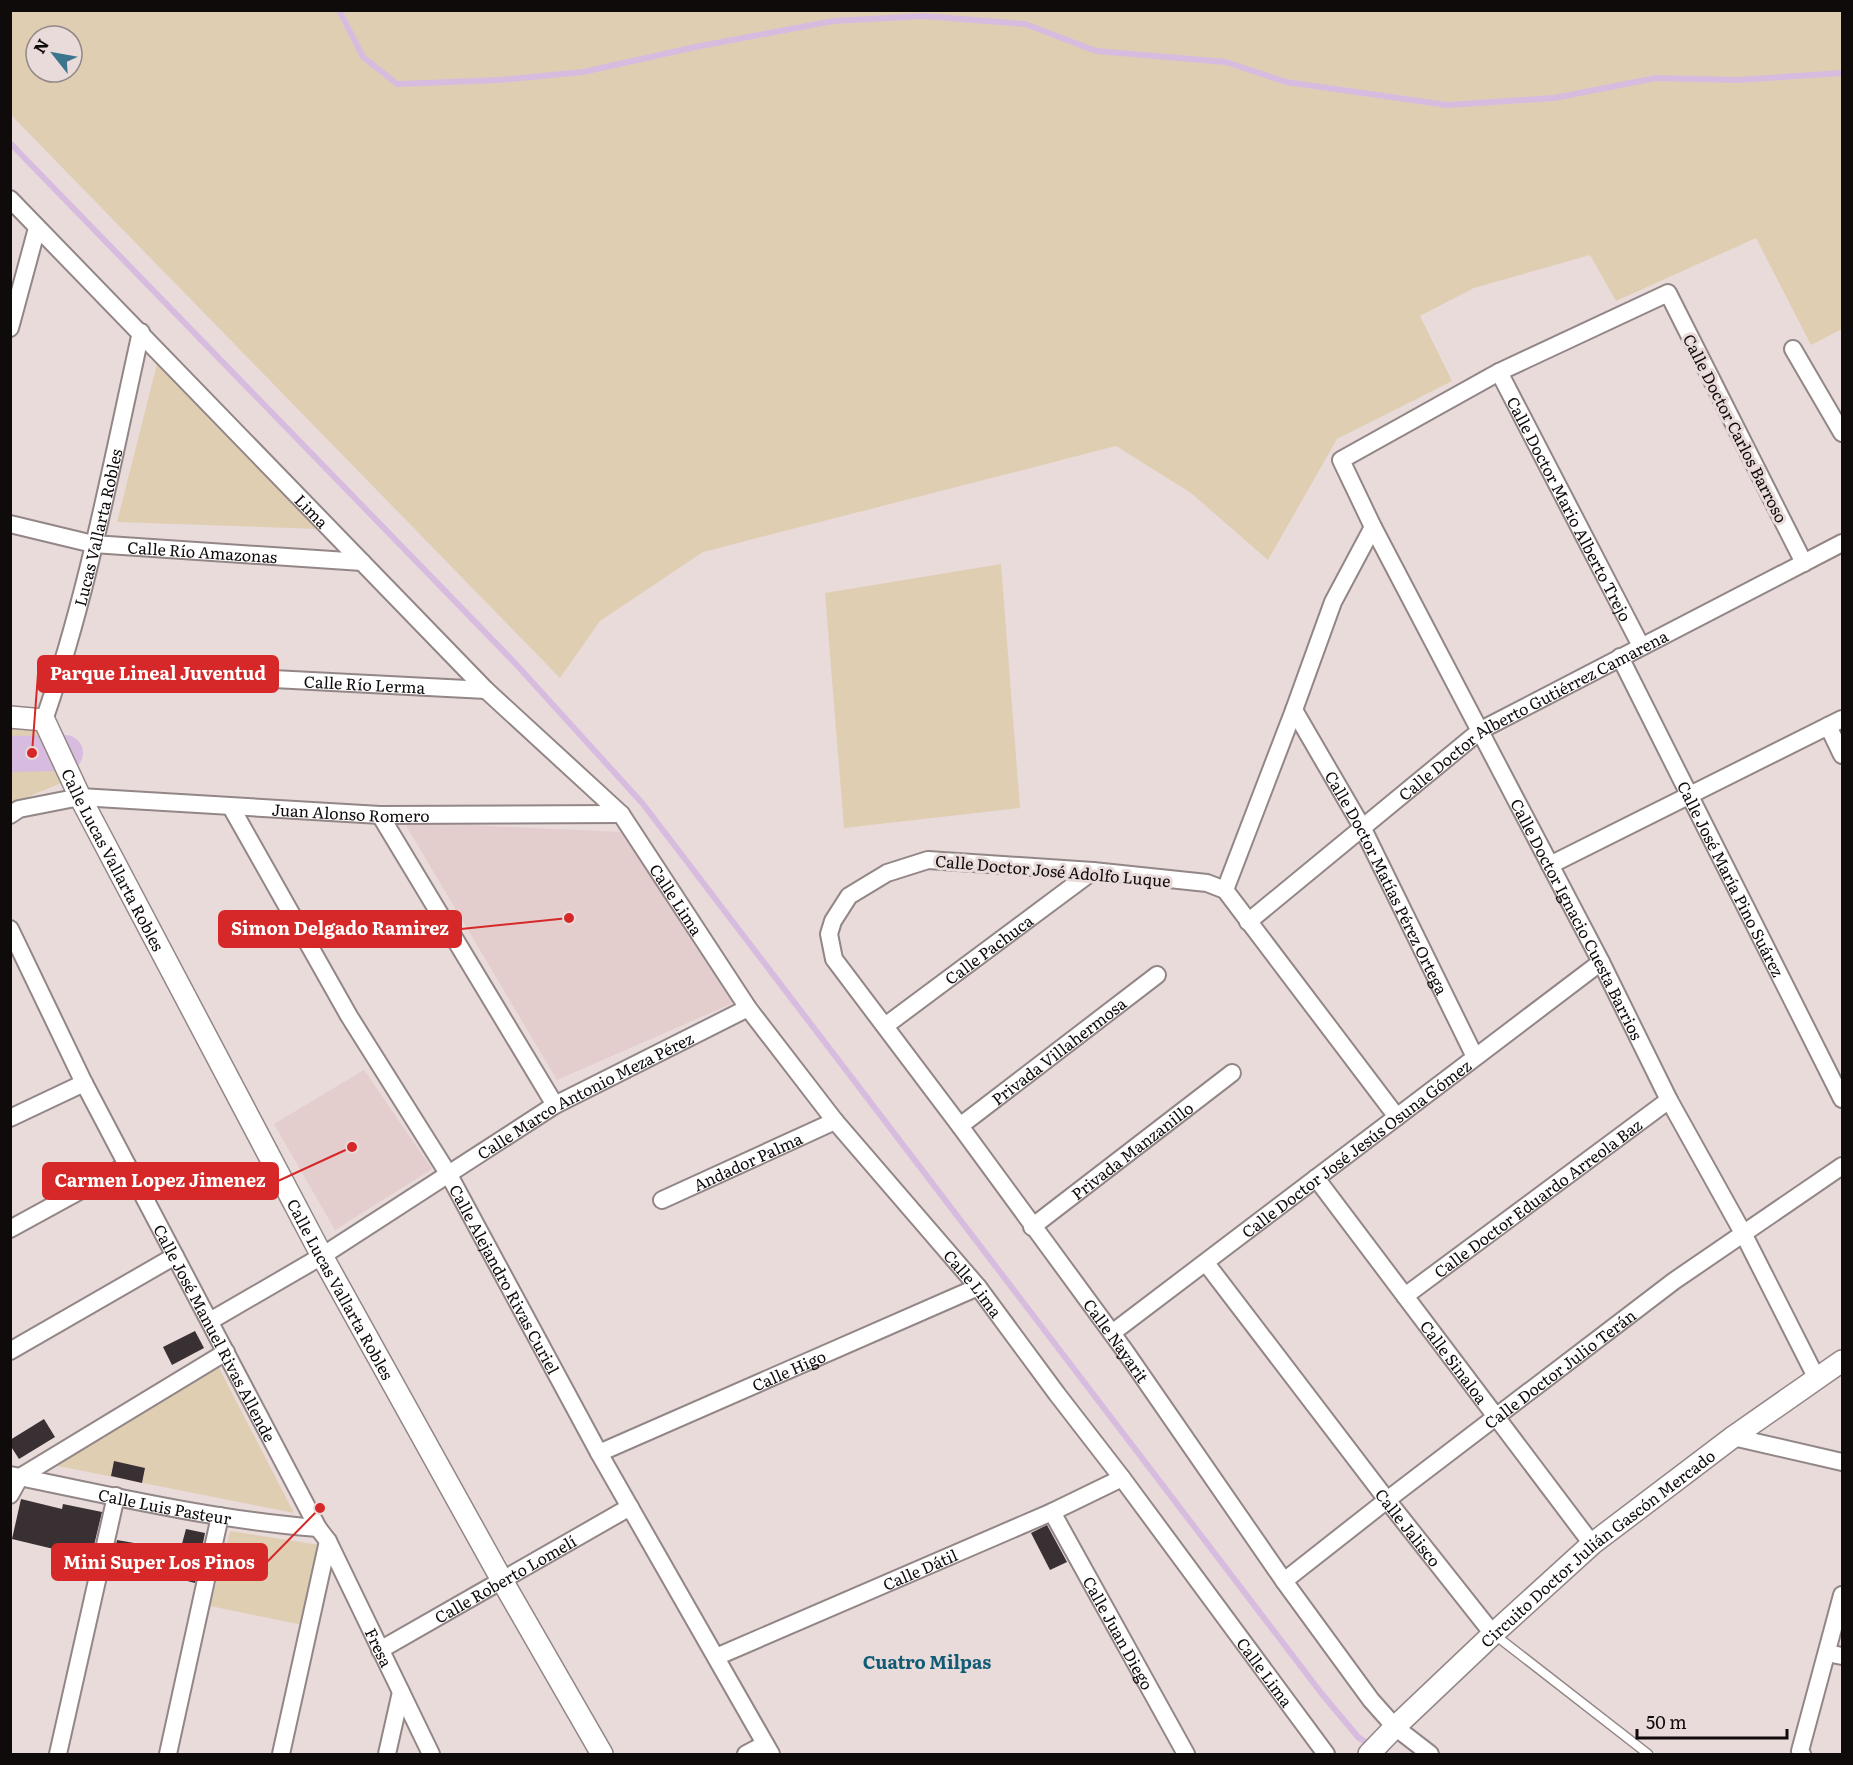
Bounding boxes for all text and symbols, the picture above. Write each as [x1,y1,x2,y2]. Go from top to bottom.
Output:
north arrow [24,24,84,84]
text: N [27,34,54,58]
street label: Calle Doctor Carlos Barroso [1678,329,1794,527]
street label: Calle Doctor Mario Alberto Trejo [1502,392,1638,625]
street label: Lucas Vallarta Robles [67,446,127,609]
street label: Lima [290,488,335,533]
street label: Calle Río Amazonas [127,534,278,568]
street label: Calle Doctor Alberto Gutiérrez Camarena [1393,623,1672,806]
callout: Parque Lineal Juventud [38,656,278,692]
text: Parque Lineal Juventud [50,659,266,686]
street label: Calle Río Lerma [303,669,426,699]
street label: Calle Lucas Vallarta Robles [56,764,171,955]
street label: Calle Doctor Matías Pérez Ortega [1320,766,1455,999]
street label: Calle José María Pino Suárez [1672,777,1791,981]
street label: Calle Doctor Ignacio Cuesta Barrios [1505,794,1649,1044]
street label: Juan Alonso Romero [271,797,430,827]
street label: Calle Doctor José Adolfo Luque [934,848,1172,892]
street label: Calle Lima [644,859,709,940]
street label: Calle Pachuca [939,908,1038,990]
callout: Simon Delgado Ramirez [219,911,461,947]
text: Simon Delgado Ramirez [231,914,449,941]
street label: Privada Villahermosa [986,991,1131,1110]
street label: Calle Marco Antonio Meza Pérez [472,1025,697,1165]
street label: Calle Doctor José Jesús Osuna Gómez [1236,1053,1476,1243]
street label: Privada Manzanillo [1066,1095,1198,1205]
street label: Calle Doctor Eduardo Arreola Baz [1428,1112,1647,1283]
street label: Andador Palma [689,1125,806,1196]
callout: Carmen Lopez Jimenez [43,1163,278,1199]
text: Carmen Lopez Jimenez [54,1166,266,1193]
street label: Calle Alejandro Rivas Curiel [444,1180,566,1378]
street label: Calle Lucas Vallarta Robles [282,1194,400,1384]
street label: Calle José Manuel Rivas Allende [148,1220,282,1446]
street label: Calle Lima [939,1244,1009,1323]
street label: Calle Nayarit [1078,1293,1155,1388]
street label: Calle Doctor Julio Terán [1479,1302,1641,1434]
street label: Calle Sinaloa [1415,1315,1494,1409]
street label: Calle Higo [748,1343,829,1397]
street label: Circuito Doctor Julián Gascón Mercado [1475,1443,1720,1652]
street label: Calle Luis Pasteur [96,1482,234,1530]
street label: Calle Jalisco [1370,1483,1447,1572]
street label: Calle Roberto Lomelí [430,1528,580,1629]
street label: Calle Dátil [879,1542,961,1596]
callout: Mini Super Los Pinos [52,1544,267,1580]
text: Mini Super Los Pinos [63,1548,255,1575]
street label: Calle Juan Diego [1078,1572,1160,1694]
street label: Fresa [360,1624,399,1671]
street label: Calle Lima [1231,1632,1299,1712]
district label: Cuatro Milpas [863,1648,991,1675]
scale bar [1637,1702,1787,1740]
text: 50 m [1646,1708,1687,1735]

